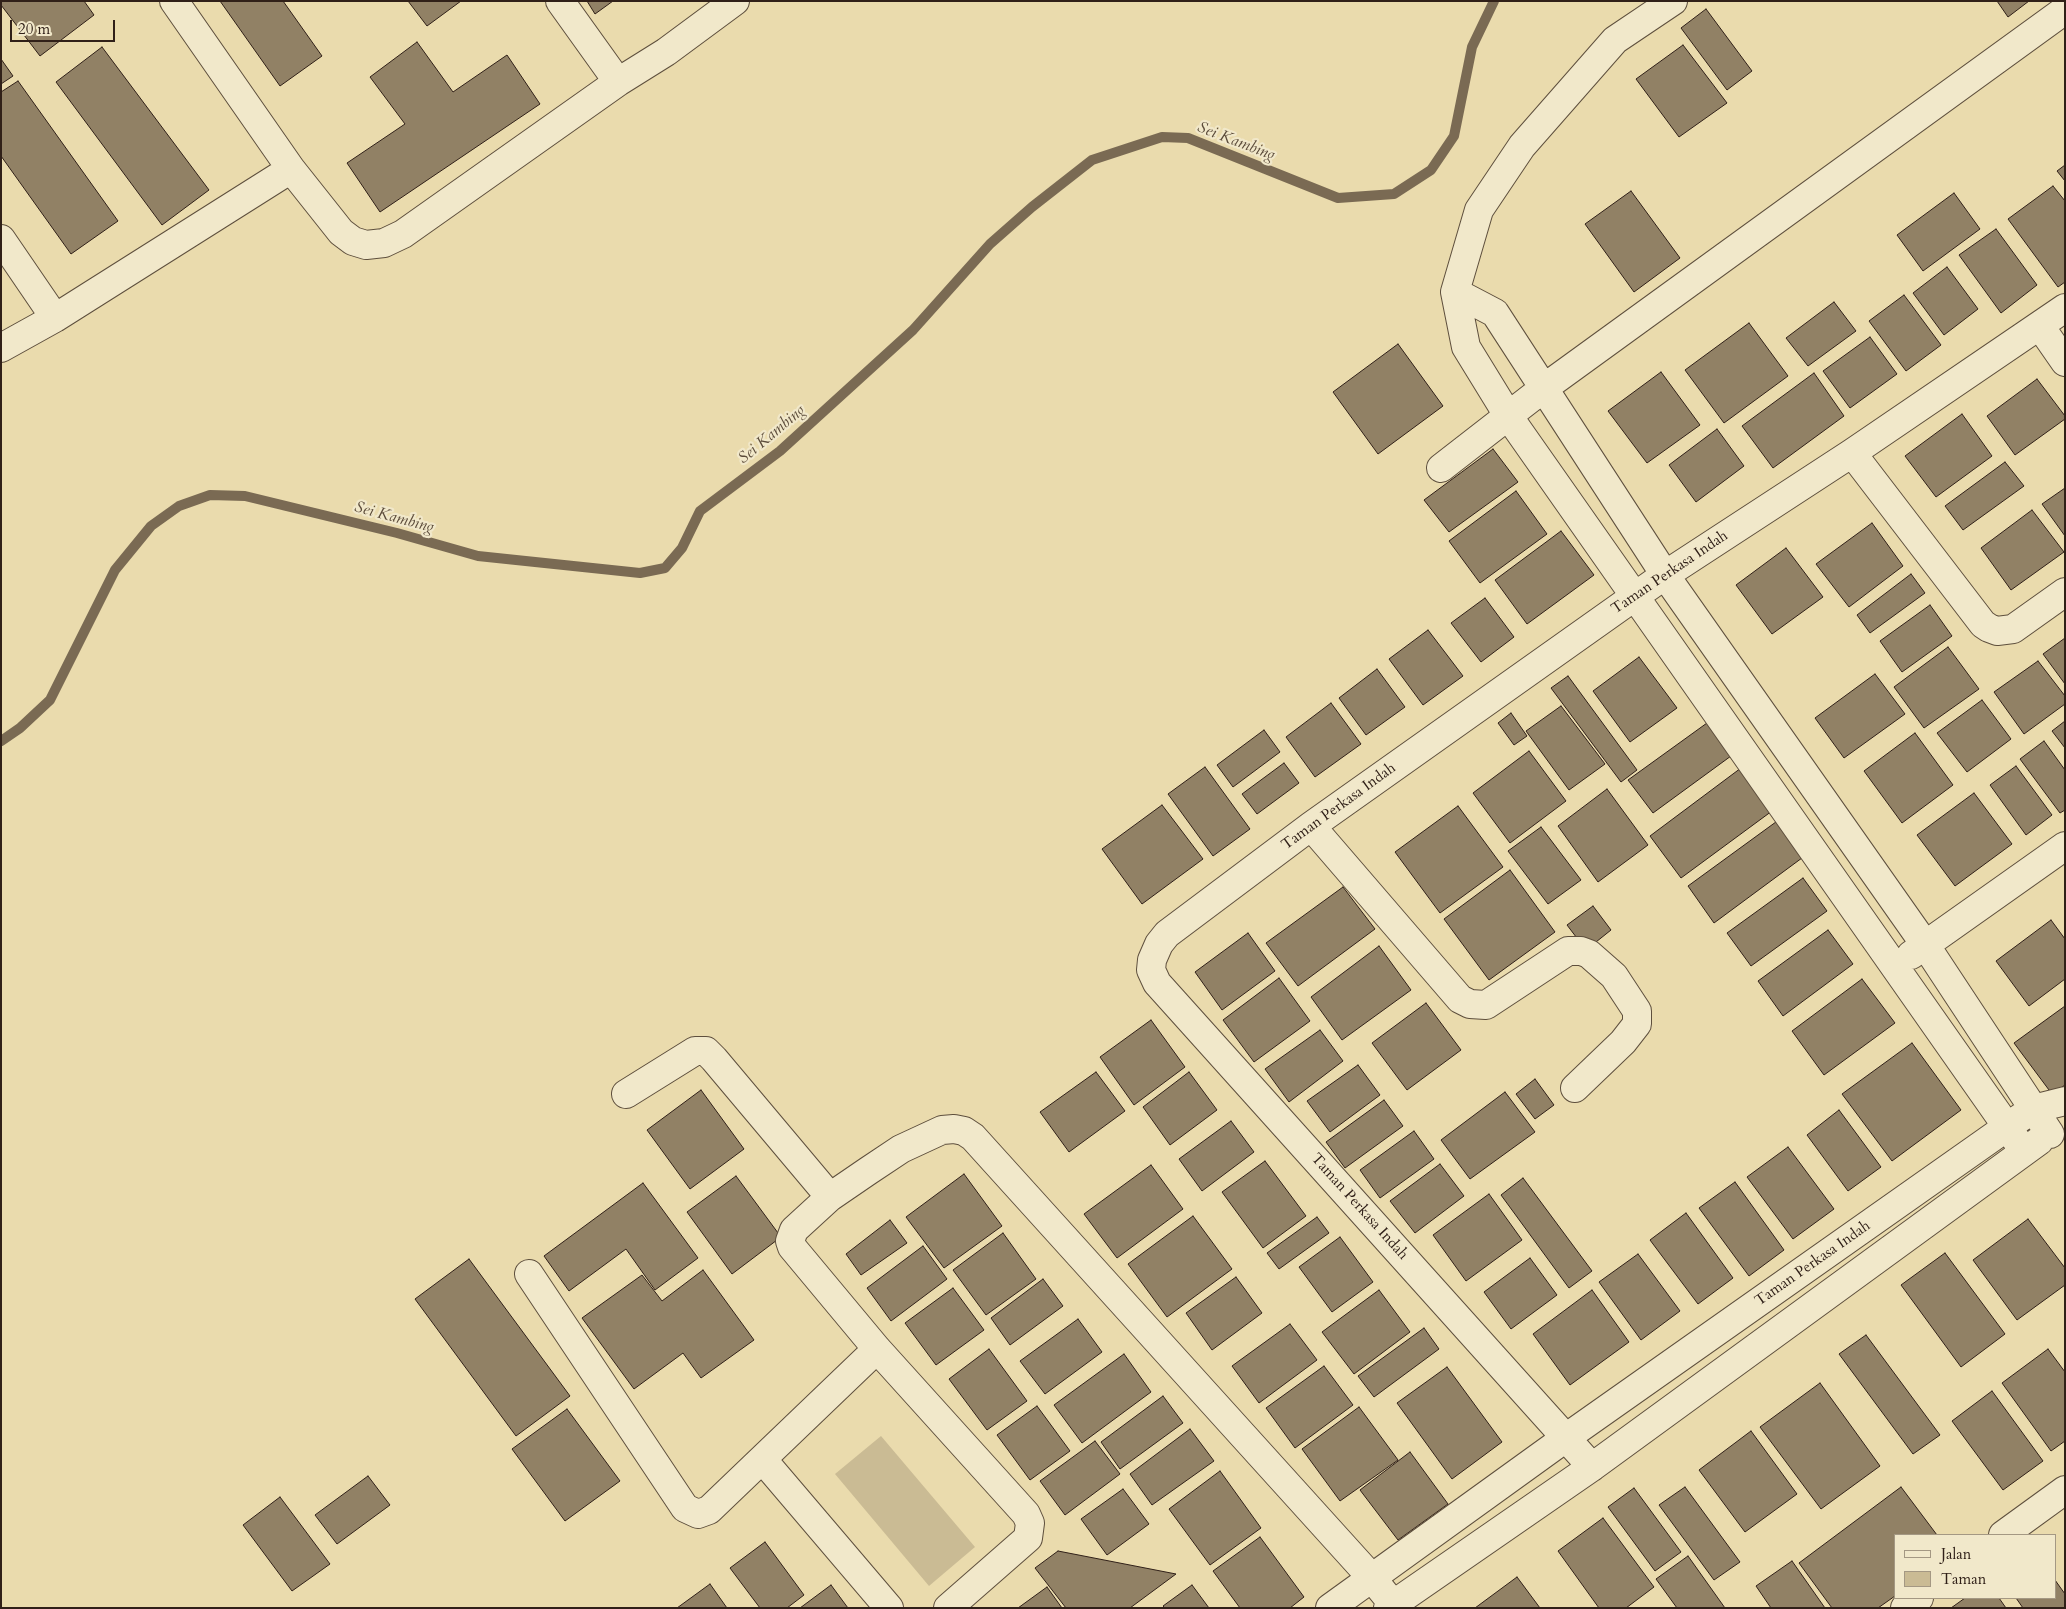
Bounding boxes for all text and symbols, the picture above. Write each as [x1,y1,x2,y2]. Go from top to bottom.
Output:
scale bar [12,10,118,42]
text: 20 m [18,19,50,39]
water label: Sei Kambing [1194,118,1278,166]
water label: Sei Kambing [735,401,809,469]
water label: Sei Kambing [352,498,436,538]
street label: Taman Perkasa Indah [1608,527,1732,619]
street label: Taman Perkasa Indah [1278,760,1400,854]
street label: Taman Perkasa Indah [1307,1150,1411,1264]
street label: Taman Perkasa Indah [1752,1217,1874,1311]
legend [1894,1534,2056,1599]
text: Jalan [1941,1544,1971,1564]
text: Taman [1941,1569,1986,1589]

